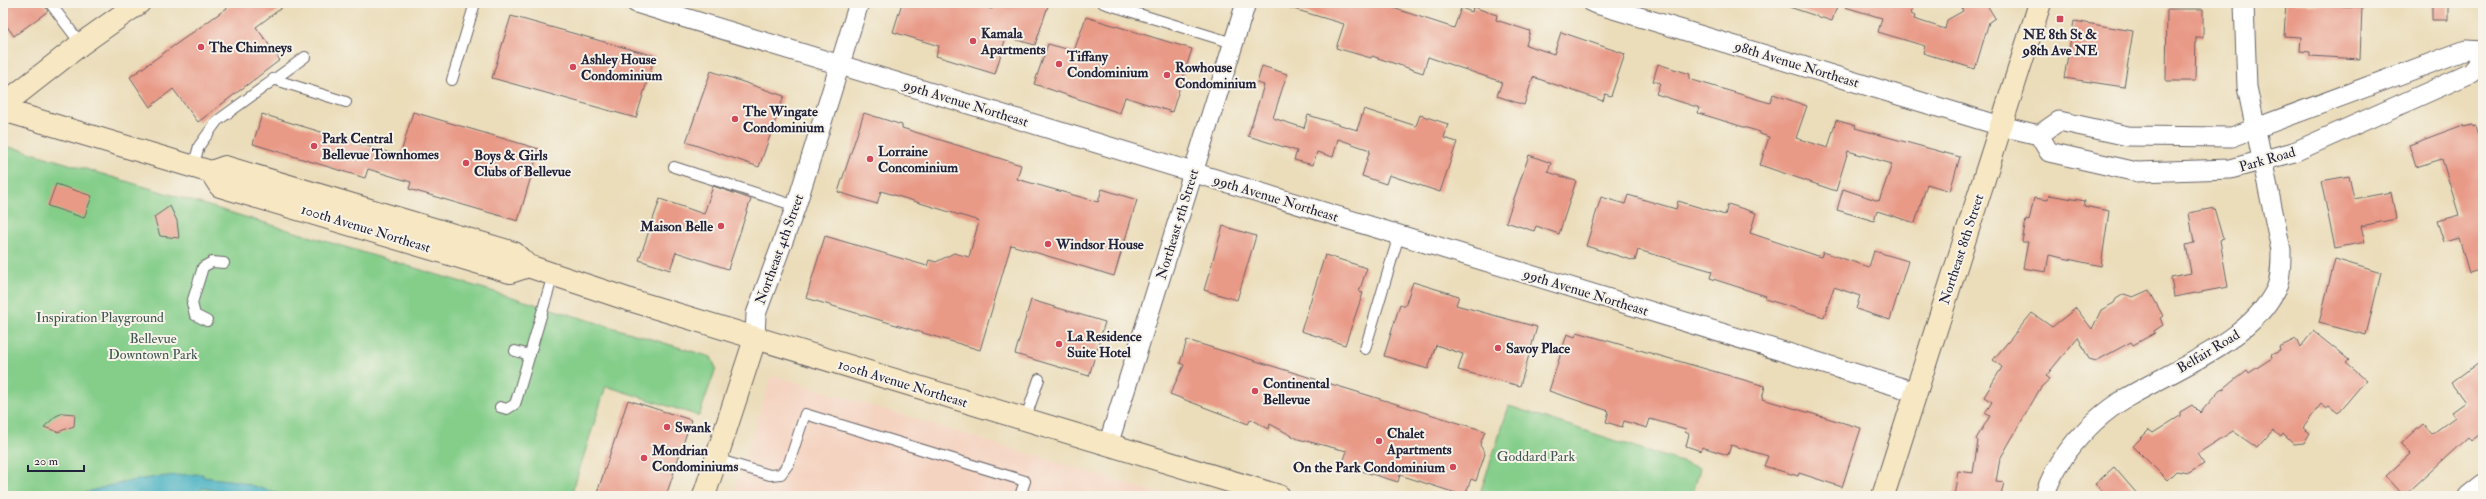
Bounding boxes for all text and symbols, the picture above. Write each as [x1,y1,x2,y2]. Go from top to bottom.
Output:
marker: NE 8th St & 98th Ave NE [2055,14,2065,24]
place label: Kamala Apartments [980,25,1046,59]
place label: NE 8th St & 98th Ave NE [2021,26,2097,59]
marker: Kamala Apartments [968,36,978,46]
street label: 98th Avenue Northeast [1732,37,1861,92]
place label: The Chimneys [208,39,292,57]
marker: The Chimneys [196,42,206,52]
place label: Tiffany Condominium [1066,48,1149,81]
place label: Ashley House Condominium [580,51,663,84]
marker: Tiffany Condominium [1054,59,1064,69]
place label: Rowhouse Condominium [1175,59,1257,92]
marker: Ashley House Condominium [568,62,578,72]
marker: Rowhouse Condominium [1162,70,1172,80]
street label: 99th Avenue Northeast [900,76,1031,131]
place label: The Wingate Condominium [742,103,825,136]
marker: The Wingate Condominium [730,114,740,124]
place label: Park Central Bellevue Townhomes [322,130,439,163]
marker: Park Central Bellevue Townhomes [309,141,319,151]
place label: Lorraine Concominium [878,143,958,176]
street label: Park Road [2237,143,2297,176]
place label: Boys & Girls Clubs of Bellevue [474,147,571,180]
marker: Lorraine Concominium [865,154,875,164]
marker: Boys & Girls Clubs of Bellevue [461,158,471,168]
street label: Northeast 5th Street [1153,166,1203,281]
street label: 99th Avenue Northeast [1210,171,1341,226]
street label: Northeast 4th Street [752,191,807,307]
street label: Northeast 8th Street [1936,191,1987,307]
street label: 100th Avenue Northeast [299,201,433,256]
place label: Maison Belle [639,218,713,235]
marker: Maison Belle [716,221,726,231]
place label: Windsor House [1055,236,1144,253]
marker: Windsor House [1043,239,1053,249]
street label: 99th Avenue Northeast [1520,265,1651,320]
park label: Inspiration Playground [36,309,164,327]
street label: Belfair Road [2174,326,2243,377]
place label: La Residence Suite Hotel [1067,328,1142,361]
park label: Bellevue Downtown Park [108,330,198,363]
marker: La Residence Suite Hotel [1054,339,1064,349]
place label: Savoy Place [1506,340,1570,358]
marker: Savoy Place [1493,343,1503,353]
street label: 100th Avenue Northeast [836,356,970,411]
place label: Continental Bellevue [1263,375,1330,408]
marker: Continental Bellevue [1250,386,1260,396]
place label: Swank [675,419,711,436]
marker: Swank [662,422,672,432]
place label: Chalet Apartments [1386,425,1452,459]
marker: Chalet Apartments [1374,436,1384,446]
place label: Mondrian Condominiums [651,442,738,475]
scale bar [28,447,84,473]
park label: Goddard Park [1497,448,1576,465]
marker: Mondrian Condominiums [639,453,649,463]
text: 20 m [34,454,59,469]
place label: On the Park Condominium [1293,459,1445,476]
marker: On the Park Condominium [1448,462,1458,472]

